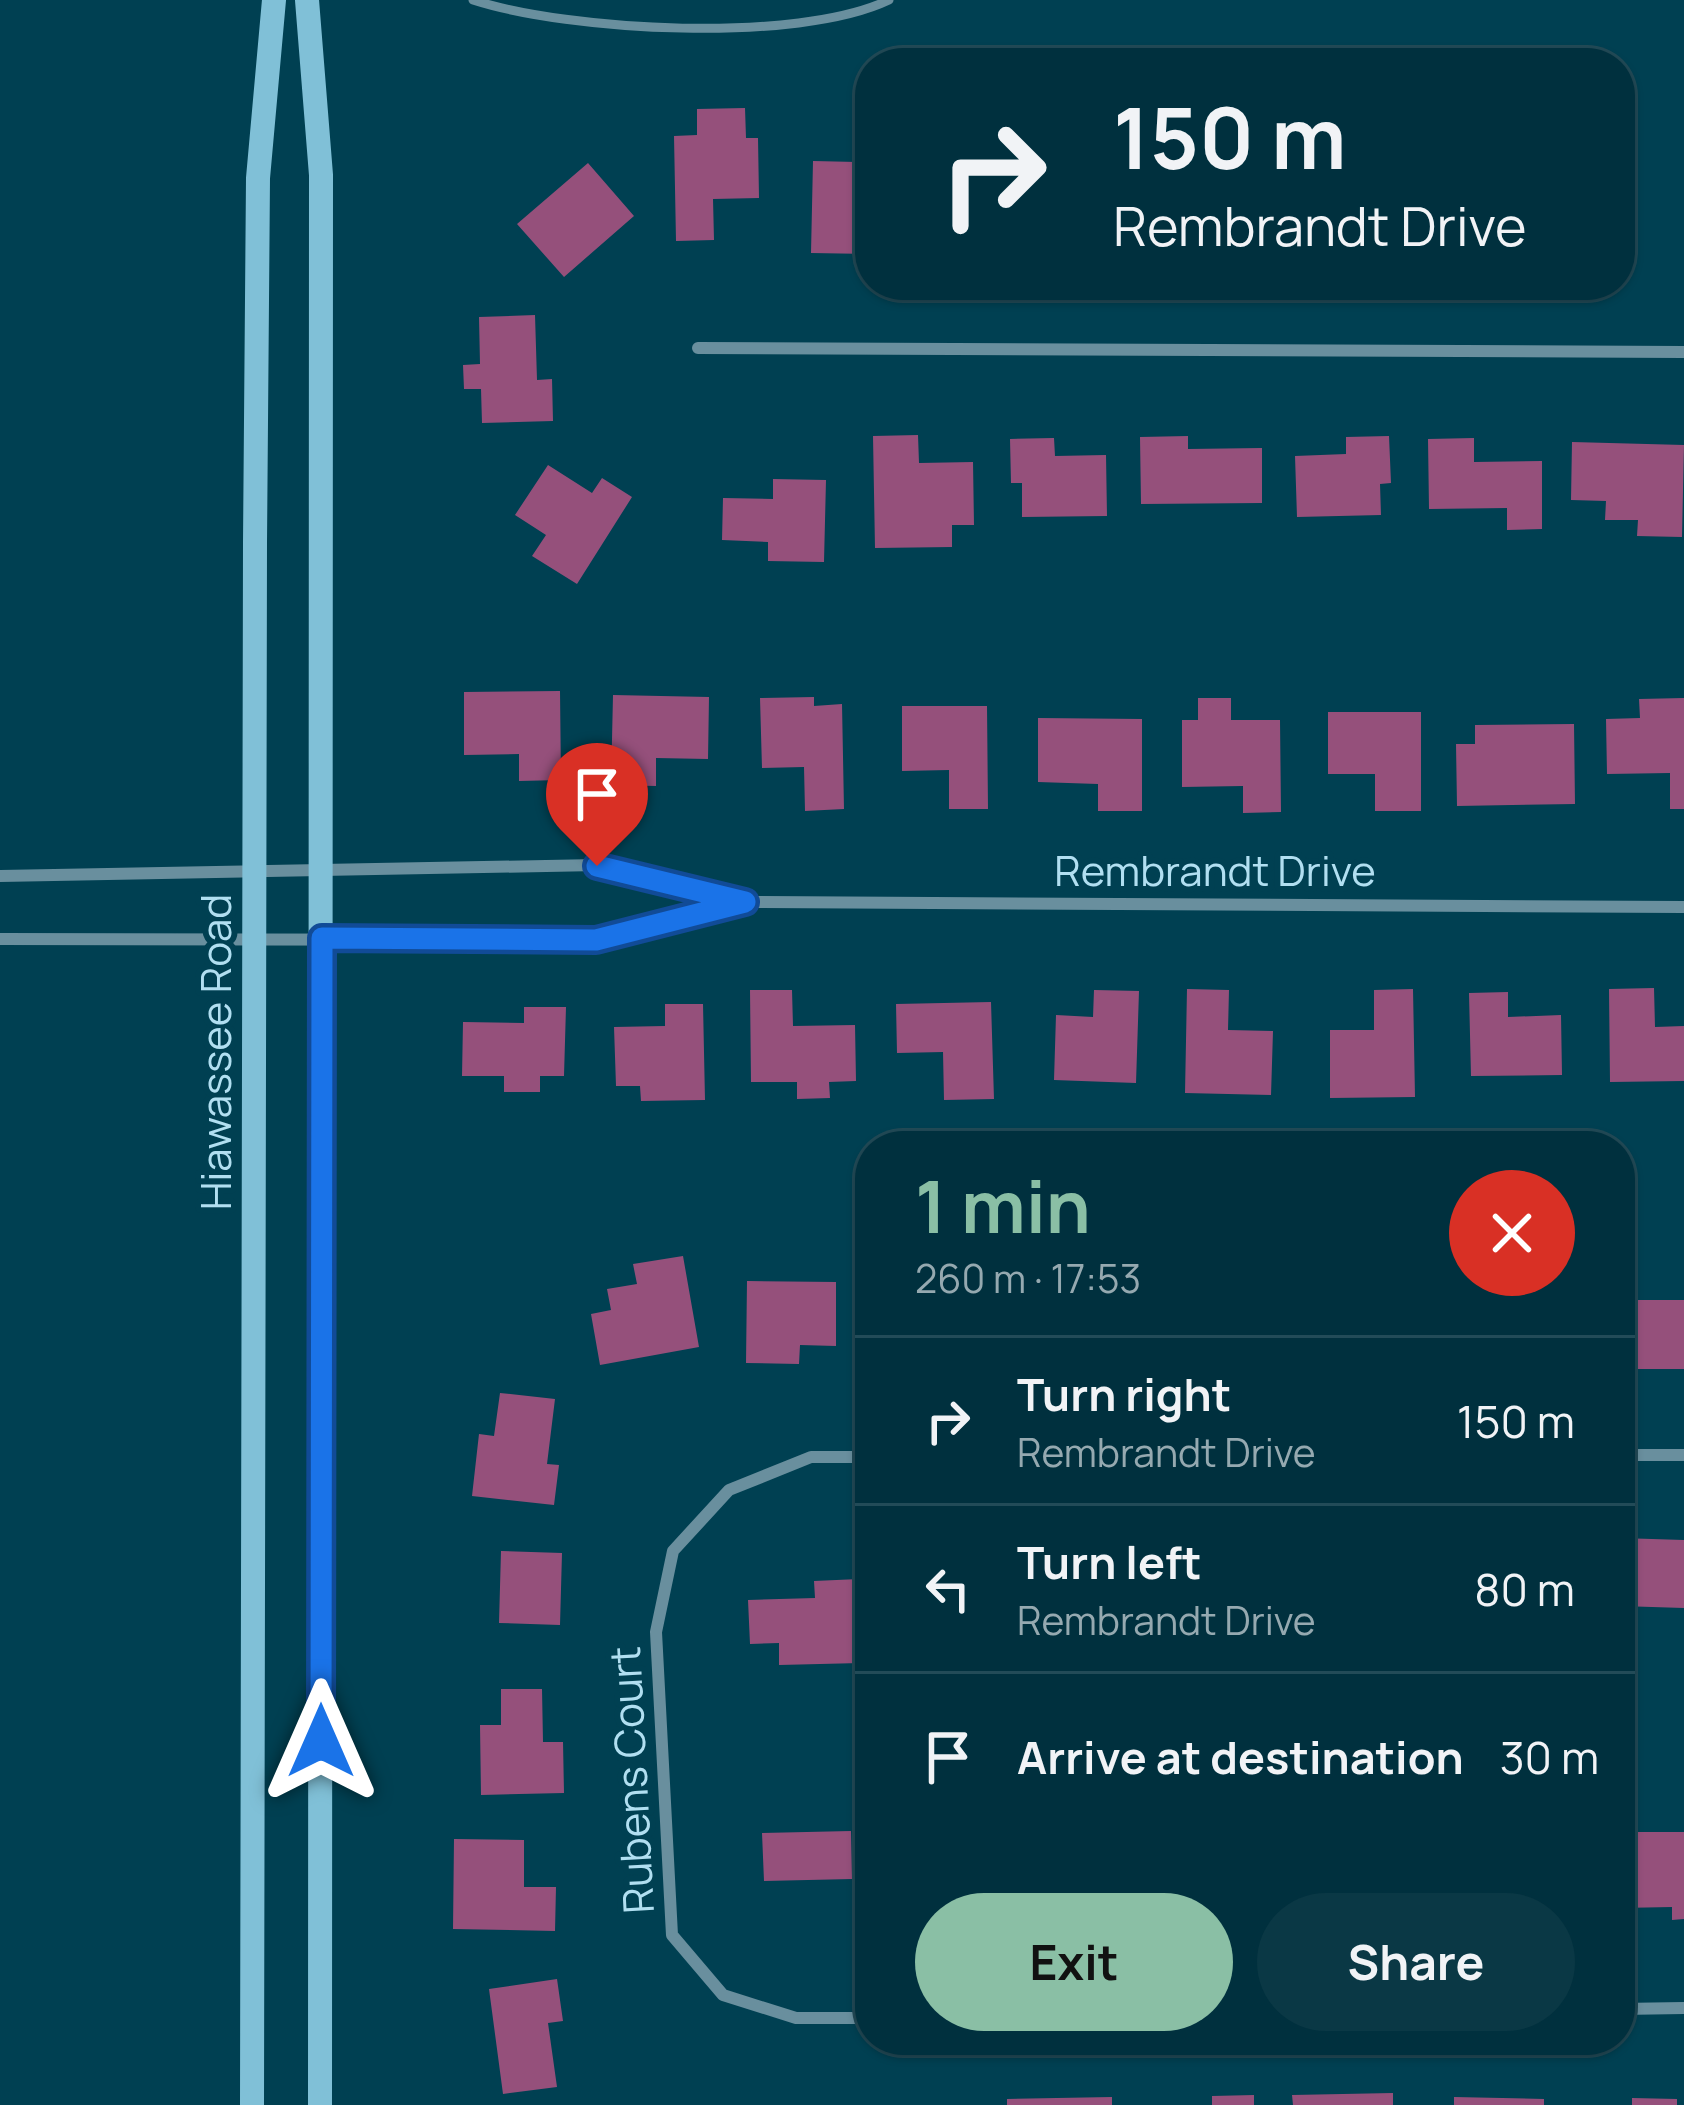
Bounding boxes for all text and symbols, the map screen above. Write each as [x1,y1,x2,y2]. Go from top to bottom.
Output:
text: 150 m [1113,79,1347,194]
icon: right [915,96,1071,252]
text: Rembrandt Drive [1113,188,1527,262]
pin [546,743,648,866]
icon: arrive [564,761,630,827]
street label: Rembrandt Drive [1054,841,1376,899]
street label: Hiawassee Road [186,894,244,1210]
text: 1 min [915,1156,1091,1255]
button: close [1449,1170,1575,1296]
text: 260 m · 17:53 [915,1251,1141,1305]
text: Turn right [1017,1363,1231,1425]
icon: right [915,1388,981,1454]
text: 150 m [1457,1390,1575,1452]
text: Rembrandt Drive [1017,1425,1316,1479]
text: Turn left [1017,1531,1202,1593]
icon: left [915,1556,981,1622]
text: 80 m [1474,1558,1575,1620]
text: Rembrandt Drive [1017,1593,1316,1647]
street label: Rubens Court [595,1645,667,1915]
position arrow [258,1678,384,1804]
icon: arrive [915,1724,981,1790]
text: Arrive at destination [1017,1726,1464,1788]
text: 30 m [1500,1726,1599,1788]
button: Exit [915,1893,1233,2031]
button: Share [1257,1893,1575,2031]

